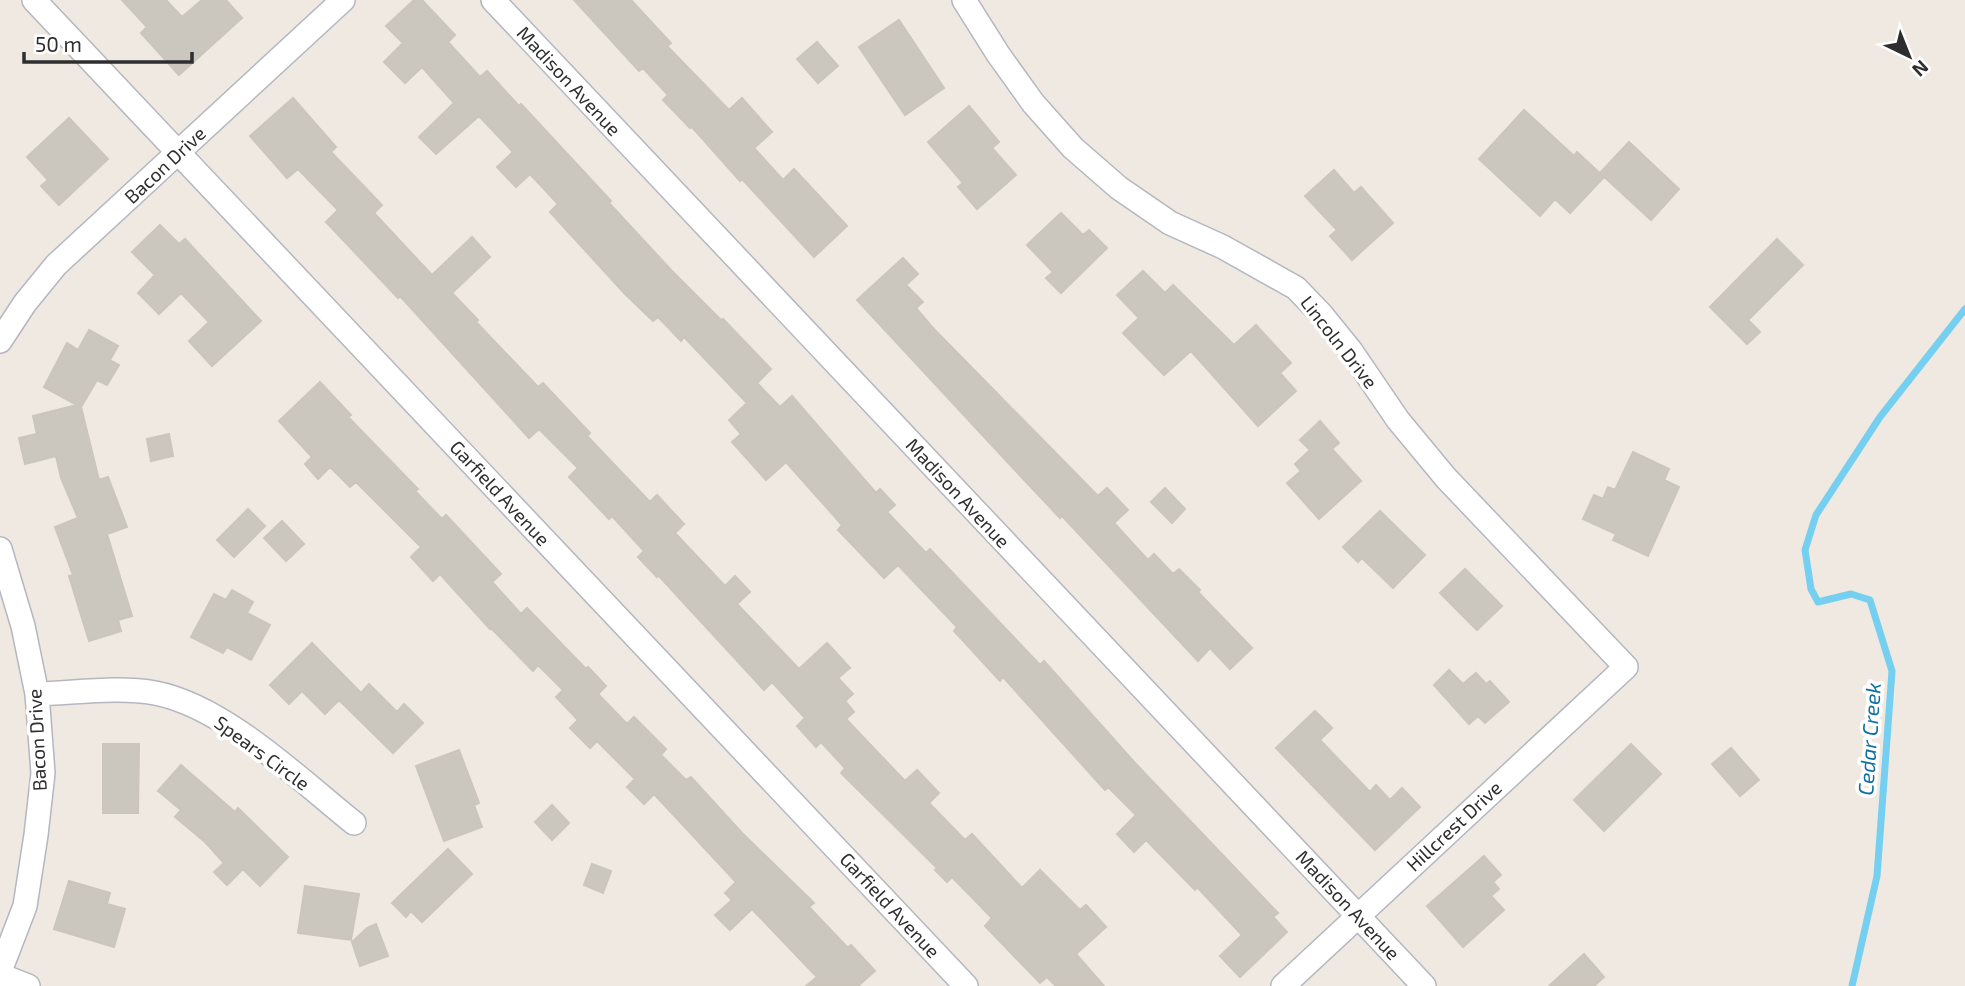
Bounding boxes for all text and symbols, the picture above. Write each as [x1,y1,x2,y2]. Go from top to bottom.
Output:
scale bar [24,21,192,65]
street label: Madison Avenue [513,21,626,140]
north arrow [1874,21,1944,91]
text: 50 m [35,31,82,56]
text: N [1908,56,1934,82]
street label: Bacon Drive [119,121,210,208]
street label: Lincoln Drive [1296,291,1383,393]
street label: Madison Avenue [902,433,1015,552]
street label: Garfield Avenue [446,435,555,550]
water label: Cedar Creek [1852,681,1885,796]
street label: Bacon Drive [22,688,51,792]
street label: Spears Circle [210,710,314,795]
street label: Hillcrest Drive [1401,776,1506,876]
street label: Madison Avenue [1292,845,1405,964]
street label: Garfield Avenue [836,847,945,962]

